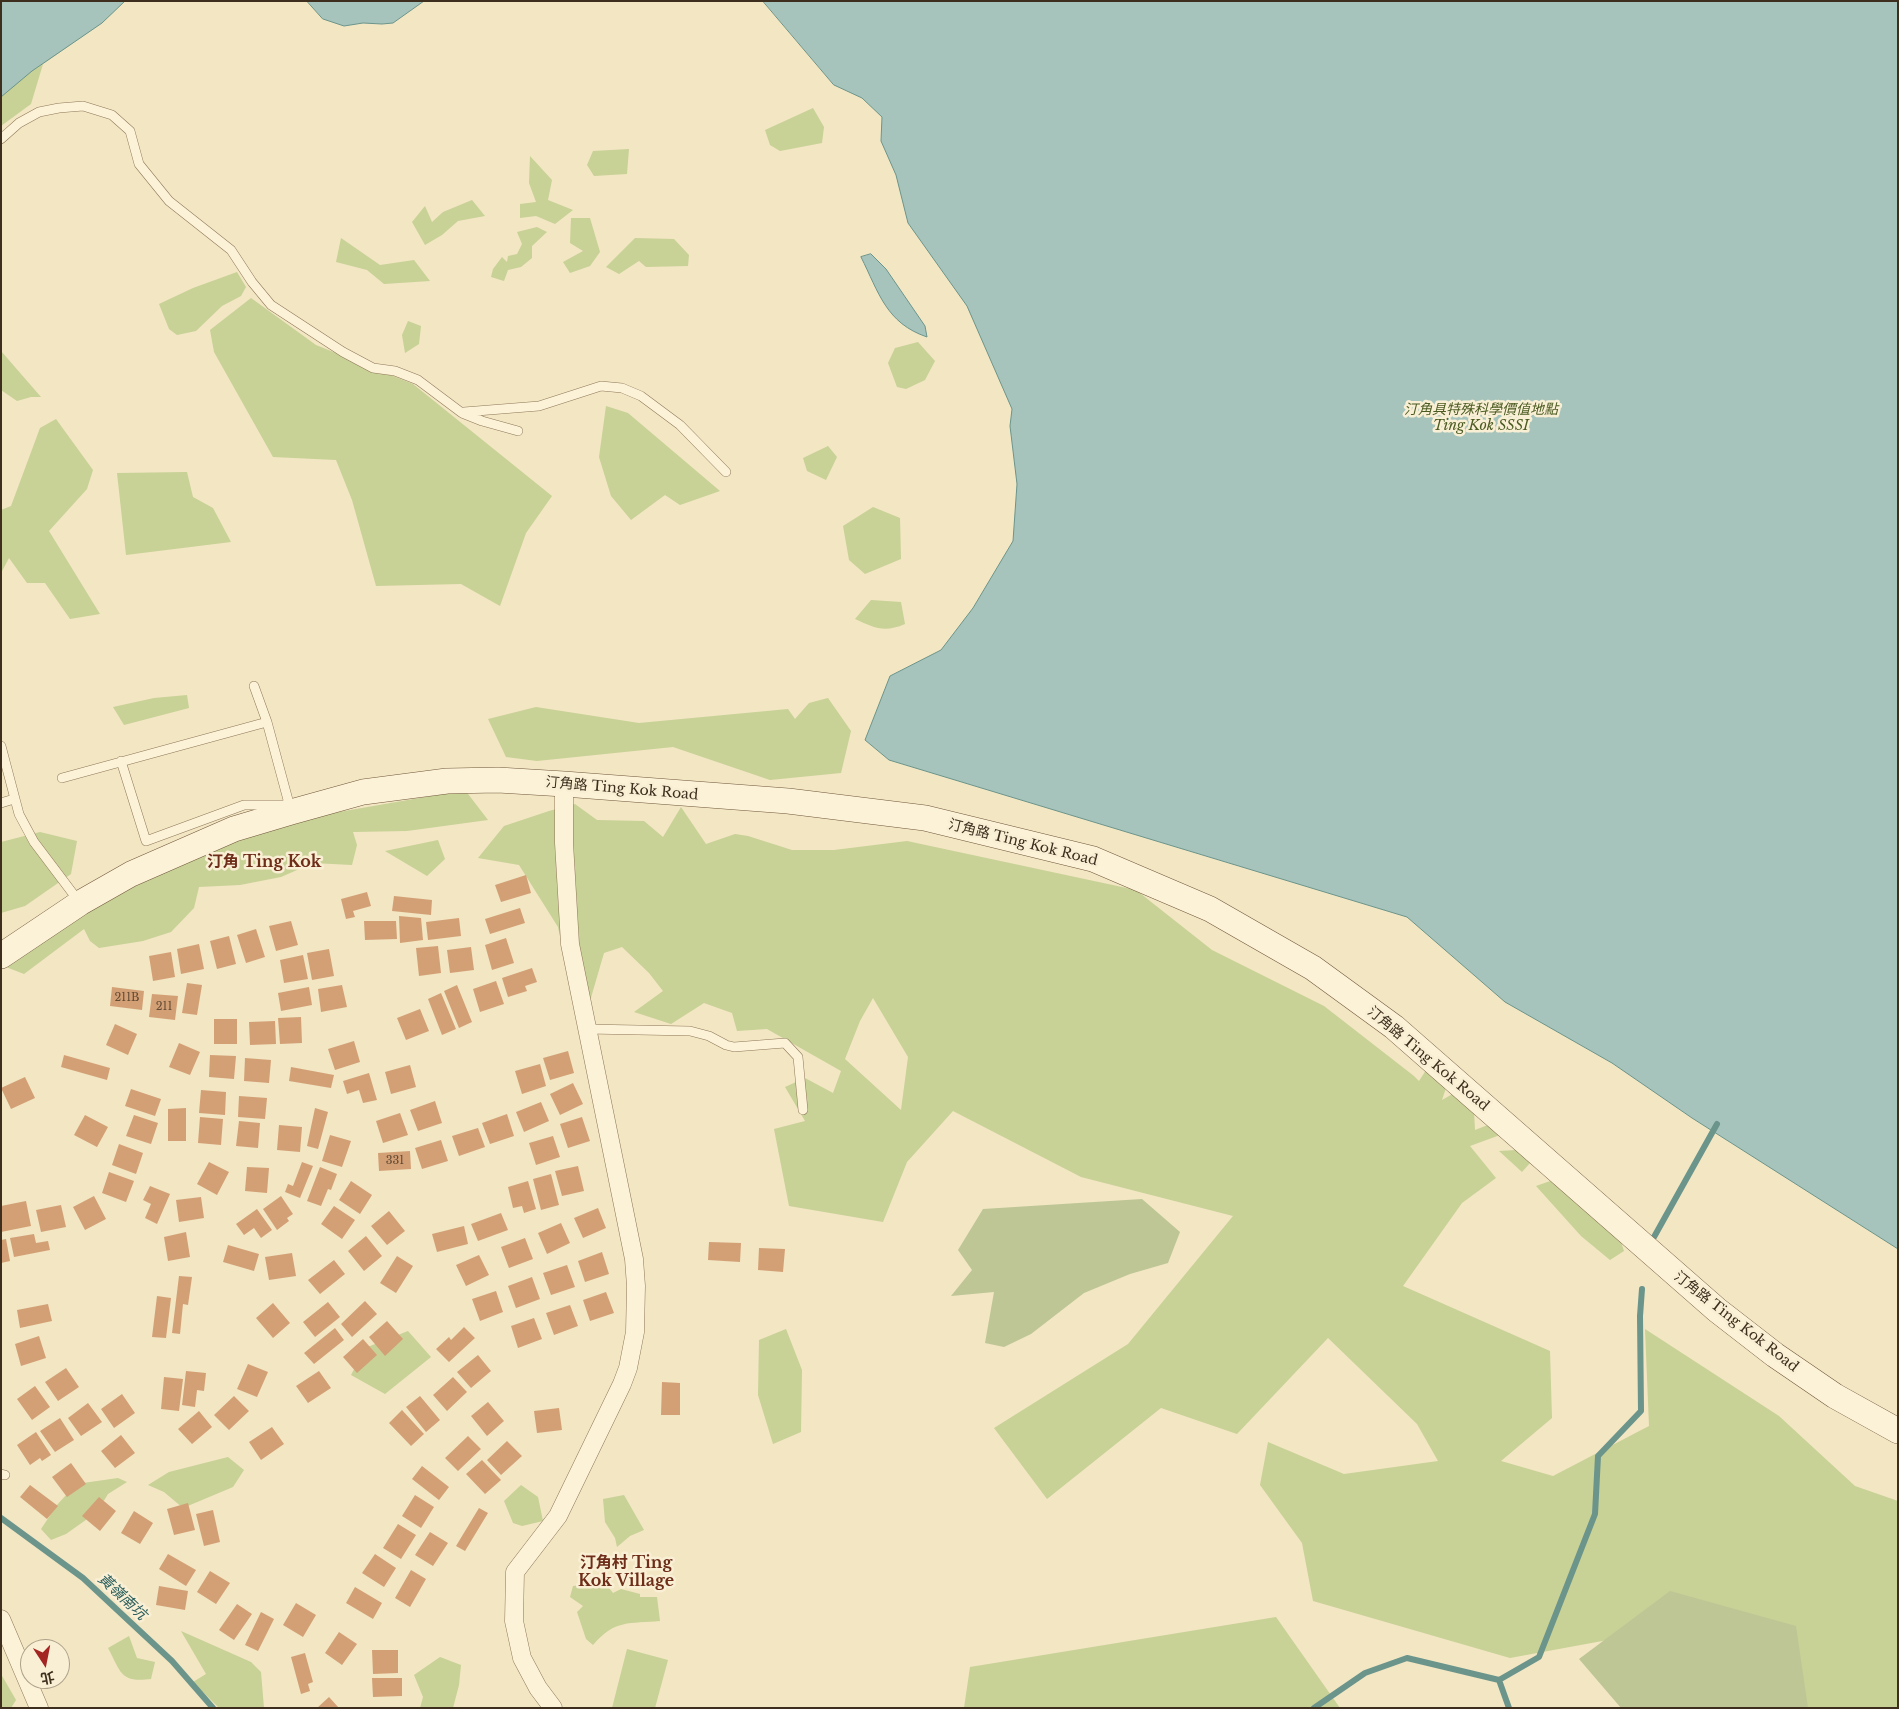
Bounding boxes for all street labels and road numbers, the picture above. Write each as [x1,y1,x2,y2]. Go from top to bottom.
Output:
street label: 汀角路 Ting Kok Road [545,774,699,804]
street label: 汀角路 Ting Kok Road [947,816,1099,870]
street label: 汀角路 Ting Kok Road [1364,1003,1492,1115]
street label: 汀角路 Ting Kok Road [1670,1268,1802,1376]

